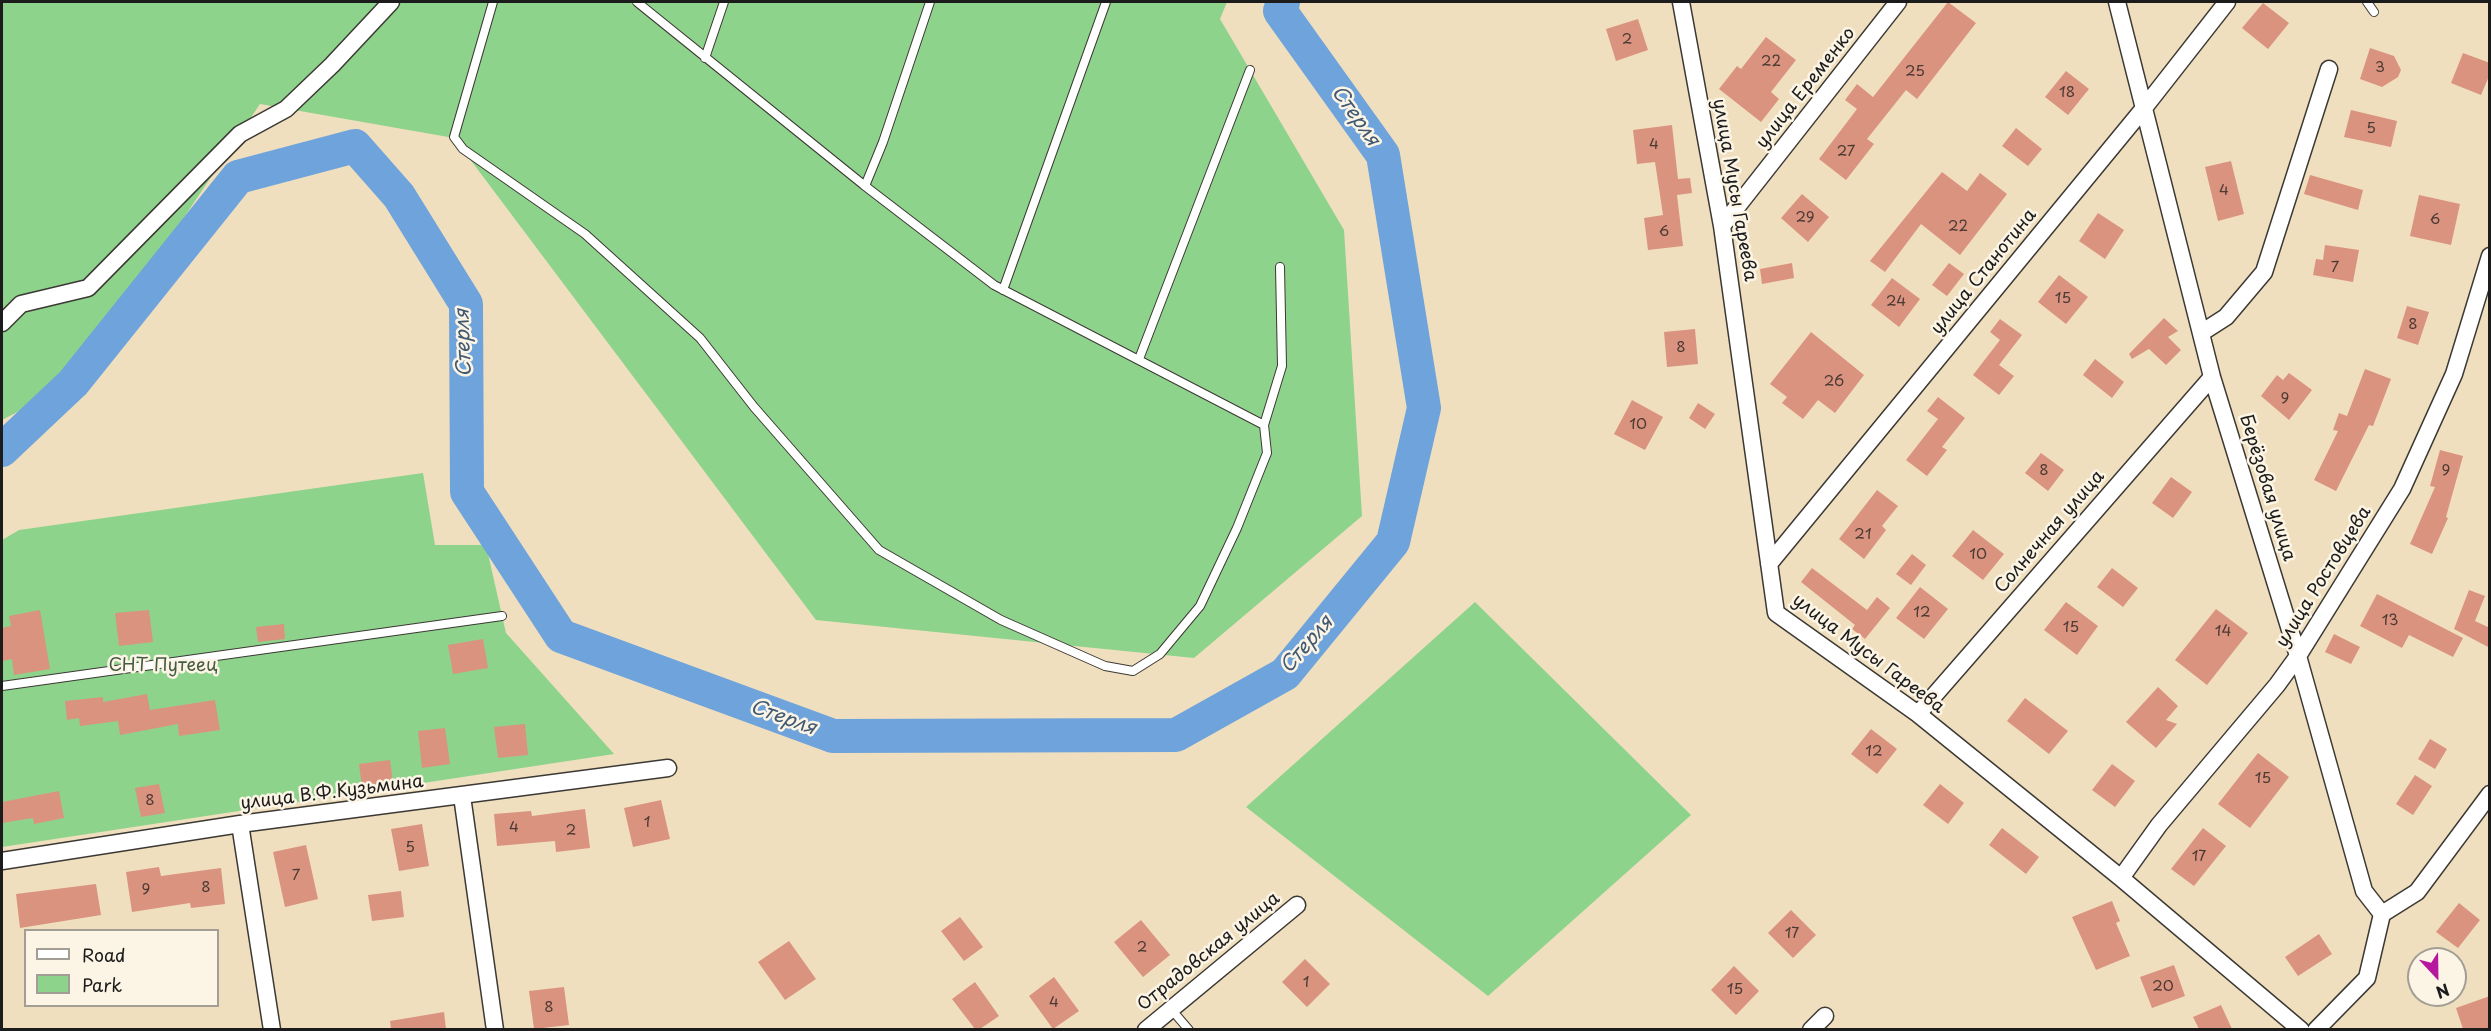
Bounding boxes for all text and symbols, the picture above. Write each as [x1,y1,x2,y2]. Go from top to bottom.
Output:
street label: улица Еременко [1752,23,1860,153]
house number: 2 [1622,31,1632,49]
house number: 22 [1761,53,1781,71]
house number: 3 [2375,59,2385,77]
house number: 25 [1905,63,1925,81]
water label: Стерля [1326,81,1384,151]
house number: 18 [2059,84,2075,102]
street label: улица Мусы Гареева [1707,97,1761,283]
house number: 5 [2366,120,2376,138]
house number: 4 [1649,136,1659,154]
house number: 27 [1837,143,1855,161]
house number: 4 [2219,182,2229,200]
street label: улица Станотина [1927,205,2041,339]
house number: 29 [1795,209,1815,227]
house number: 6 [2430,211,2440,229]
house number: 22 [1948,218,1968,236]
house number: 6 [1659,223,1669,241]
house number: 7 [2331,259,2339,277]
house number: 15 [2055,290,2071,308]
house number: 24 [1886,293,1906,311]
water label: Стерля [451,309,477,377]
house number: 8 [2408,316,2418,334]
house number: 8 [1676,339,1686,357]
house number: 26 [1824,373,1844,391]
house number: 9 [2281,390,2289,408]
street label: Берёзовая улица [2234,412,2300,564]
house number: 10 [1629,416,1647,434]
house number: 8 [2039,462,2049,480]
house number: 9 [2442,462,2450,480]
street label: Солнечная улица [1991,466,2109,598]
street label: улица Ростовцева [2272,502,2376,652]
house number: 21 [1854,526,1872,544]
house number: 10 [1969,546,1987,564]
street label: улица Мусы Гареева [1788,590,1948,718]
house number: 12 [1913,604,1931,622]
water label: Стерля [1276,611,1338,679]
house number: 13 [2382,612,2398,630]
house number: 15 [2063,619,2079,637]
house number: 14 [2215,623,2231,641]
park label: СНТ Путеец [108,655,218,677]
water label: Стерля [747,695,819,741]
house number: 12 [1865,743,1883,761]
house number: 15 [2255,770,2271,788]
street label: улица В.Ф.Кузьмина [239,771,425,815]
house number: 8 [145,792,155,810]
house number: 1 [644,814,650,832]
house number: 4 [509,819,519,837]
house number: 2 [566,822,576,840]
house number: 5 [405,839,415,857]
house number: 17 [2192,848,2206,866]
house number: 7 [292,867,300,885]
house number: 8 [201,879,211,897]
house number: 9 [142,881,150,899]
street label: Отрадовская улица [1133,888,1285,1016]
house number: 17 [1785,925,1799,943]
legend [24,929,219,1007]
house number: 2 [1137,939,1147,957]
text: Road [82,941,126,968]
north arrow [2407,947,2467,1007]
text: Park [82,971,122,998]
house number: 1 [1303,974,1309,992]
house number: 20 [2152,978,2174,996]
text: N [2433,978,2453,1005]
house number: 15 [1727,981,1743,999]
house number: 4 [1049,994,1059,1012]
house number: 8 [544,999,554,1017]

